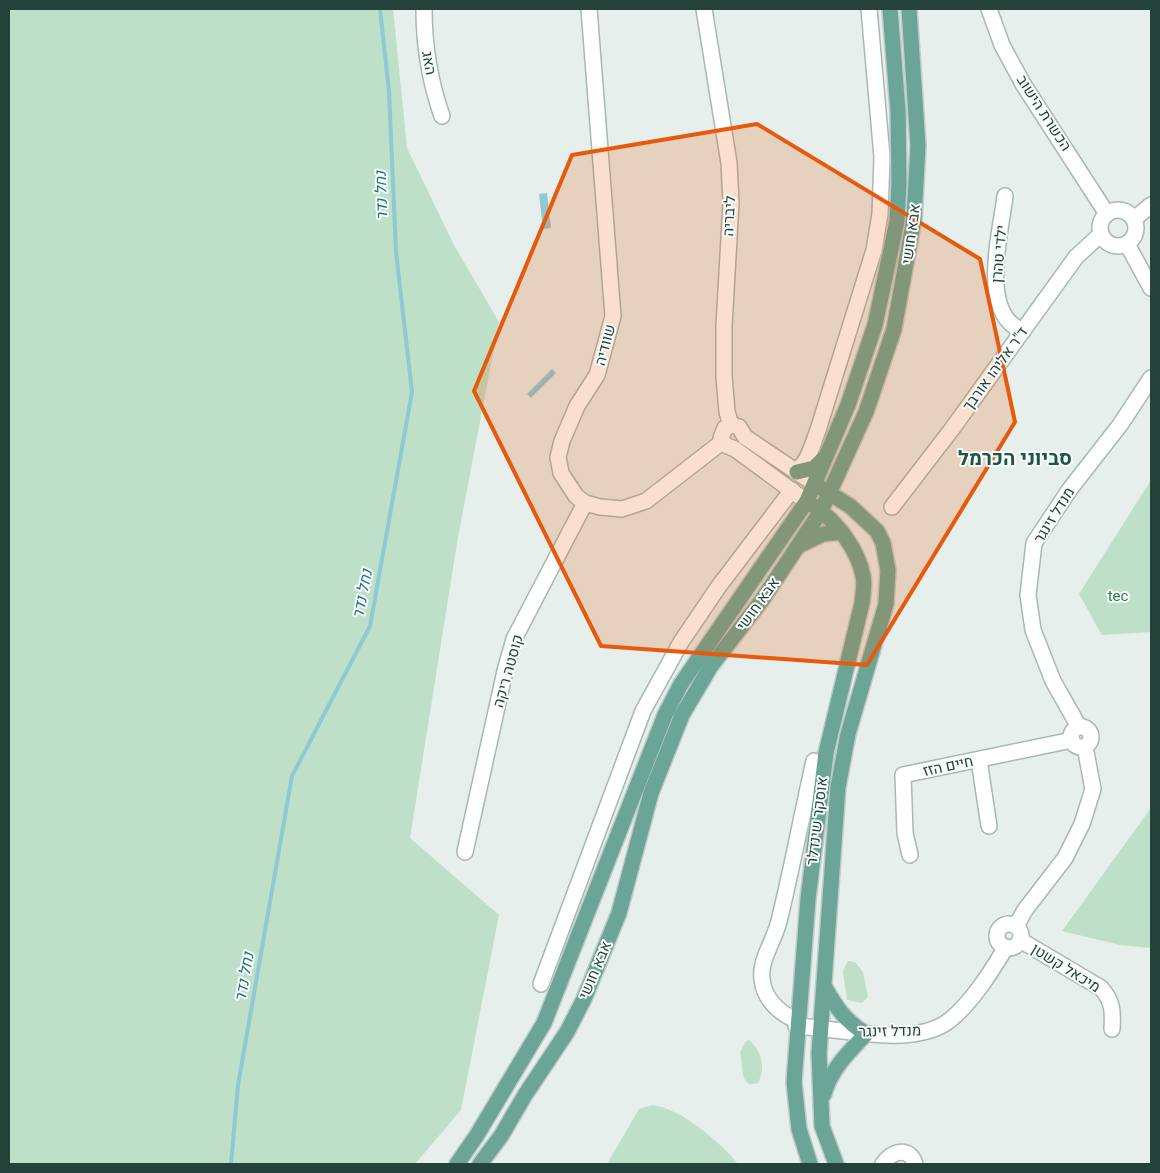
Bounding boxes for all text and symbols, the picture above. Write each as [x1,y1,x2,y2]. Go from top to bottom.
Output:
street label: האג [418,49,440,77]
street label: הכשרת הישוב [1013,72,1075,154]
water label: נחל נדר [371,170,391,221]
street label: ליבריה [719,195,739,237]
street label: אבא חושי [898,203,924,265]
street label: ילדי טהרן [988,224,1010,284]
street label: שוודיה [591,322,619,368]
street label: ד"ר אליהו אורבך [959,323,1032,414]
district label: סביוני הכרמל [958,446,1072,470]
street label: מנדל זינגר [1030,484,1078,546]
water label: נחל נדר [348,567,376,620]
street label: אבא חושי [733,574,783,634]
park label: tec [1108,587,1129,605]
street label: קוסטה ריקה [489,632,527,710]
street label: חיים הזז [921,752,975,780]
street label: אוסקר שינדלר [803,776,831,866]
street label: אבא חושי [575,938,615,1002]
street label: מיכאל קשטן [1028,940,1104,996]
water label: נחל נדר [230,950,258,1003]
street label: מנדל זינגר [859,1021,921,1041]

